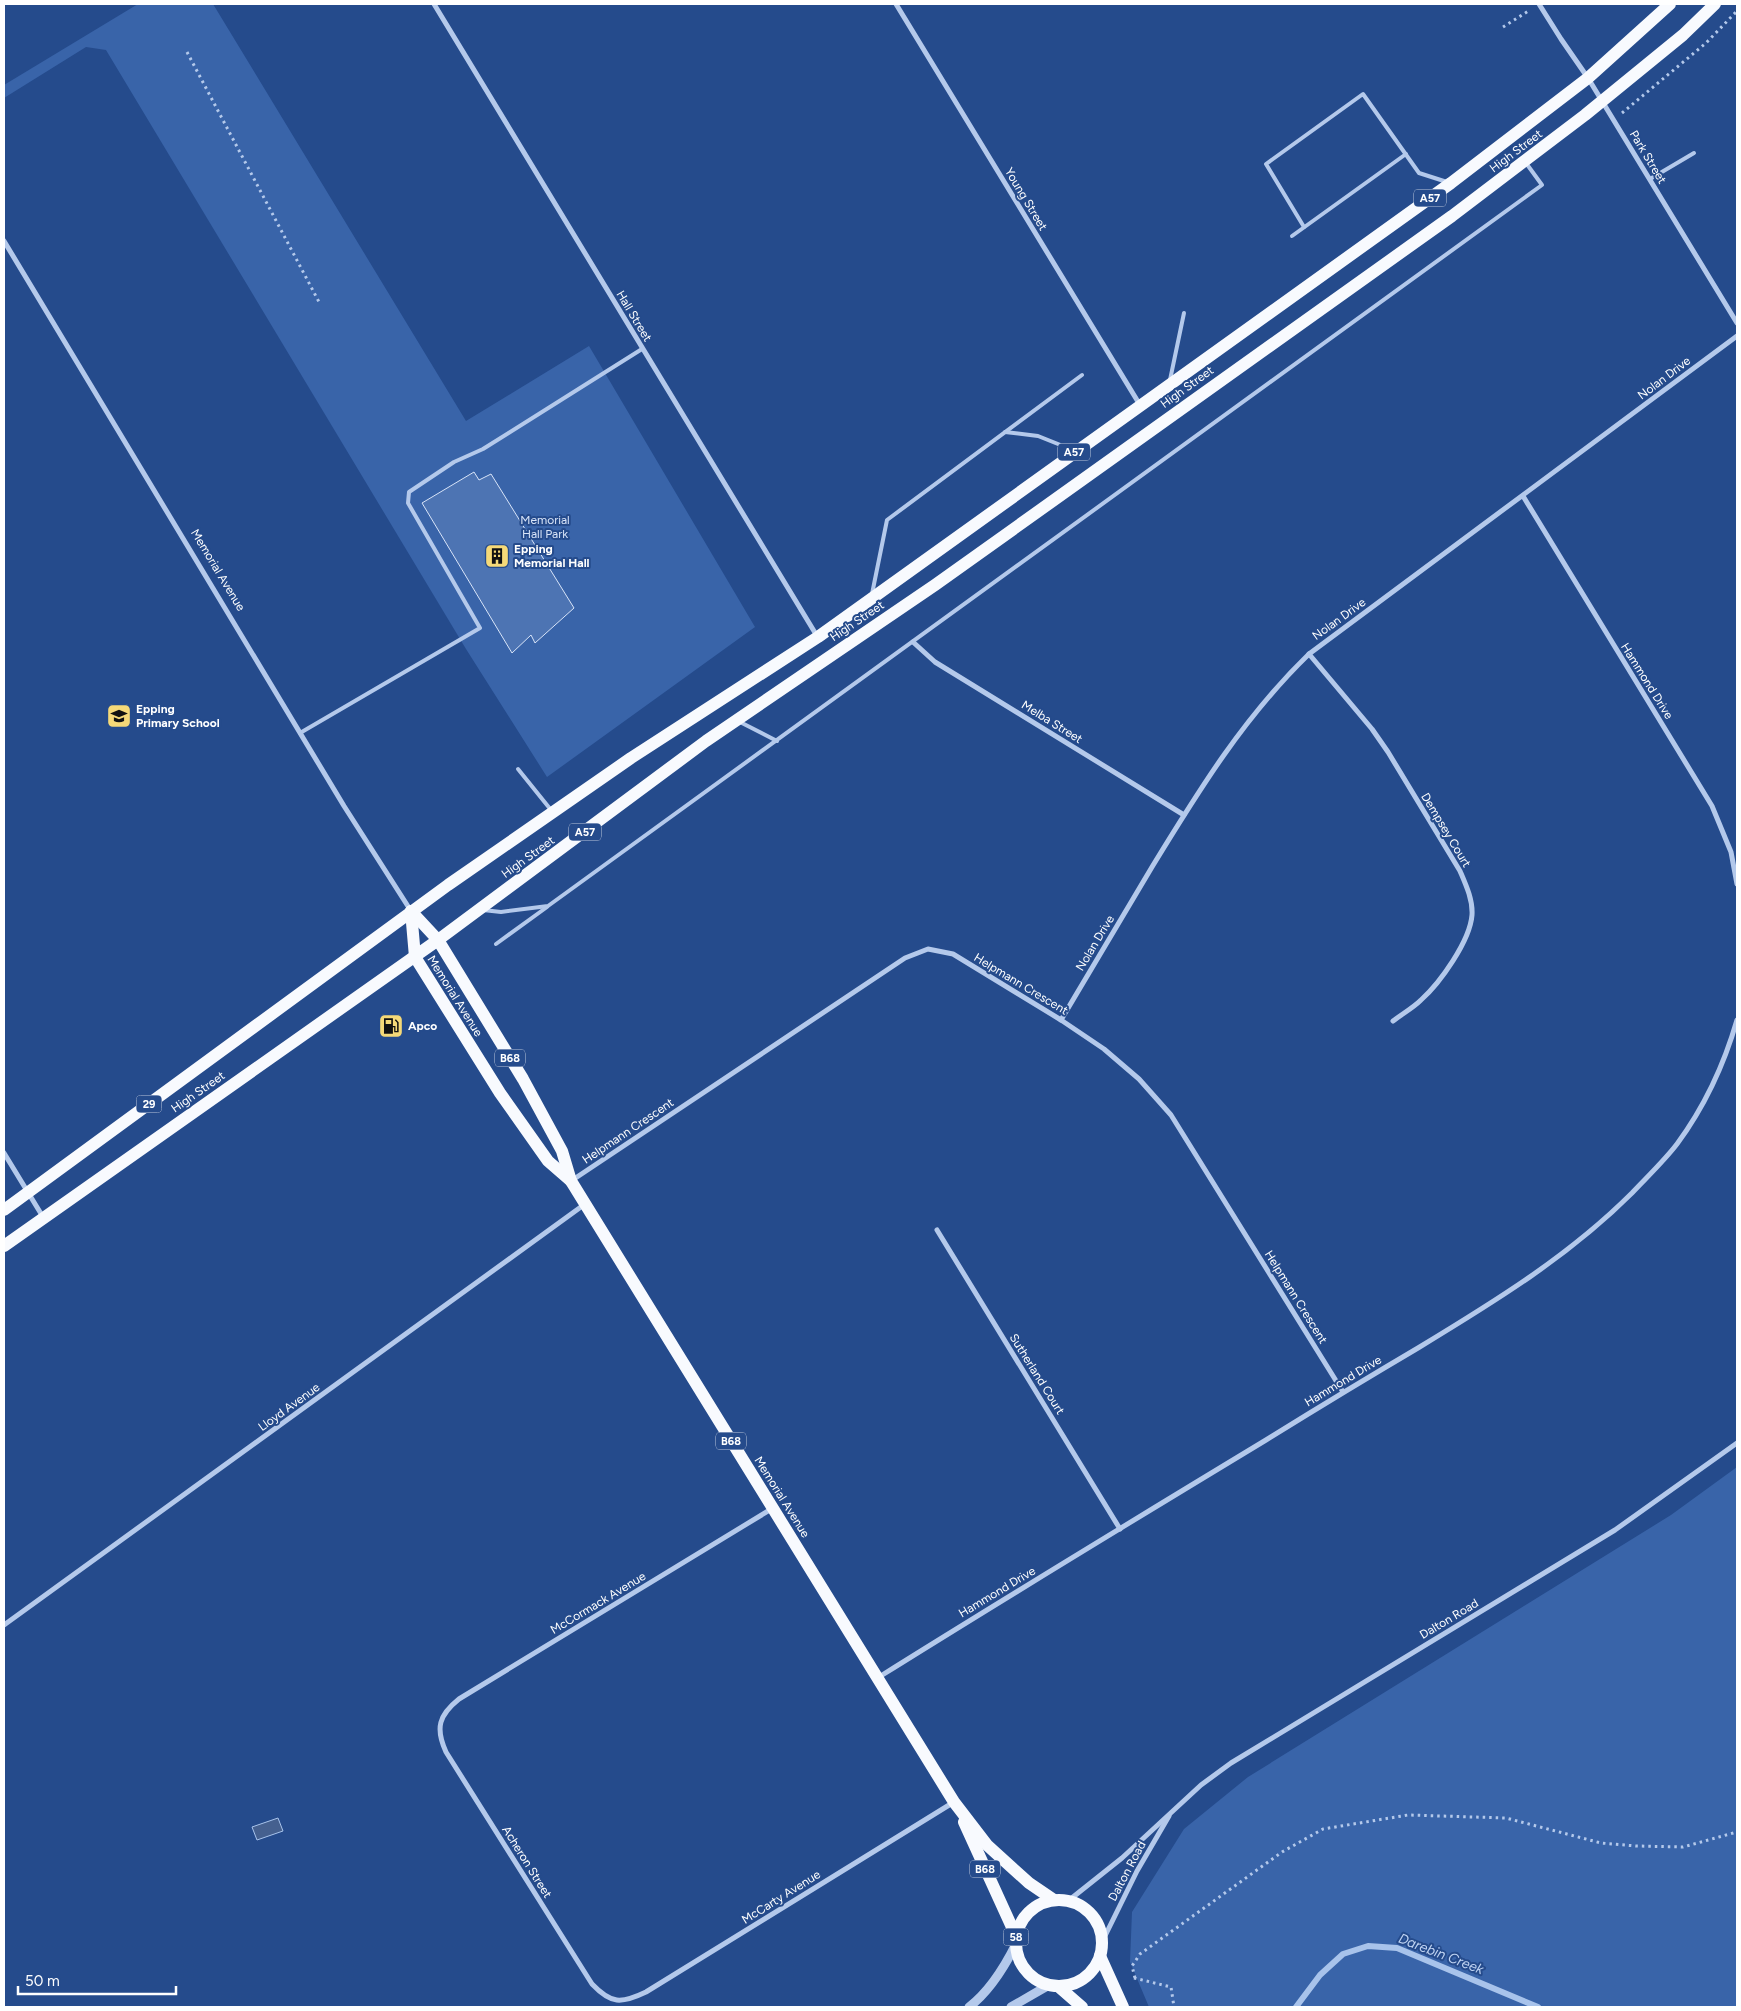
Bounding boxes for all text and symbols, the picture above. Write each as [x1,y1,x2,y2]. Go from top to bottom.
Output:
street label: High Street [1487,126,1545,175]
street label: Park Street [1627,128,1670,186]
street label: Young Street [1002,165,1050,233]
road number: A57 [1414,190,1446,207]
street label: Hall Street [613,288,655,344]
street label: Nolan Drive [1635,353,1693,402]
street label: High Street [1158,363,1217,411]
road number: A57 [1058,444,1090,461]
park label: Memorial Hall Park [520,513,570,541]
street label: Memorial Avenue [188,527,248,614]
place label: Epping Memorial Hall [514,542,590,570]
building icon: Epping Memorial Hall [484,543,510,569]
street label: Nolan Drive [1310,595,1369,643]
street label: High Street [827,598,887,644]
street label: Hammond Drive [1618,640,1676,722]
street label: Melba Street [1019,698,1085,746]
place label: Epping Primary School [136,702,220,730]
school or university icon: Epping Primary School [106,703,132,729]
street label: Dempsey Court [1418,790,1474,870]
road number: A57 [569,824,601,840]
street label: High Street [499,833,558,881]
street label: Nolan Drive [1073,912,1117,973]
street label: Helpmann Crescent [971,950,1071,1018]
street label: Memorial Avenue [424,953,486,1040]
fuel station icon: Apco [378,1013,404,1039]
place label: Apco [408,1019,437,1033]
road number: B68 [495,1050,525,1066]
street label: High Street [169,1068,228,1116]
street label: Helpmann Crescent [580,1095,677,1167]
road number: 29 [136,1096,162,1112]
street label: Helpmann Crescent [1262,1248,1331,1347]
street label: Sutherland Court [1007,1331,1068,1417]
street label: Hammond Drive [1302,1352,1384,1409]
street label: Lloyd Avenue [256,1380,323,1434]
road number: B68 [716,1432,746,1450]
street label: Memorial Avenue [751,1454,813,1541]
street label: Hammond Drive [956,1563,1038,1620]
street label: McCormack Avenue [548,1569,648,1637]
street label: Dalton Road [1417,1596,1481,1642]
street label: Acheron Street [499,1823,555,1901]
street label: Dalton Road [1105,1839,1149,1903]
road number: B68 [970,1860,1000,1878]
street label: McCarty Avenue [739,1867,823,1927]
road number: 58 [1004,1928,1028,1945]
water label: Darebin Creek [1396,1930,1487,1978]
scale bar [18,1964,175,1996]
text: 50 m [25,1972,60,1990]

